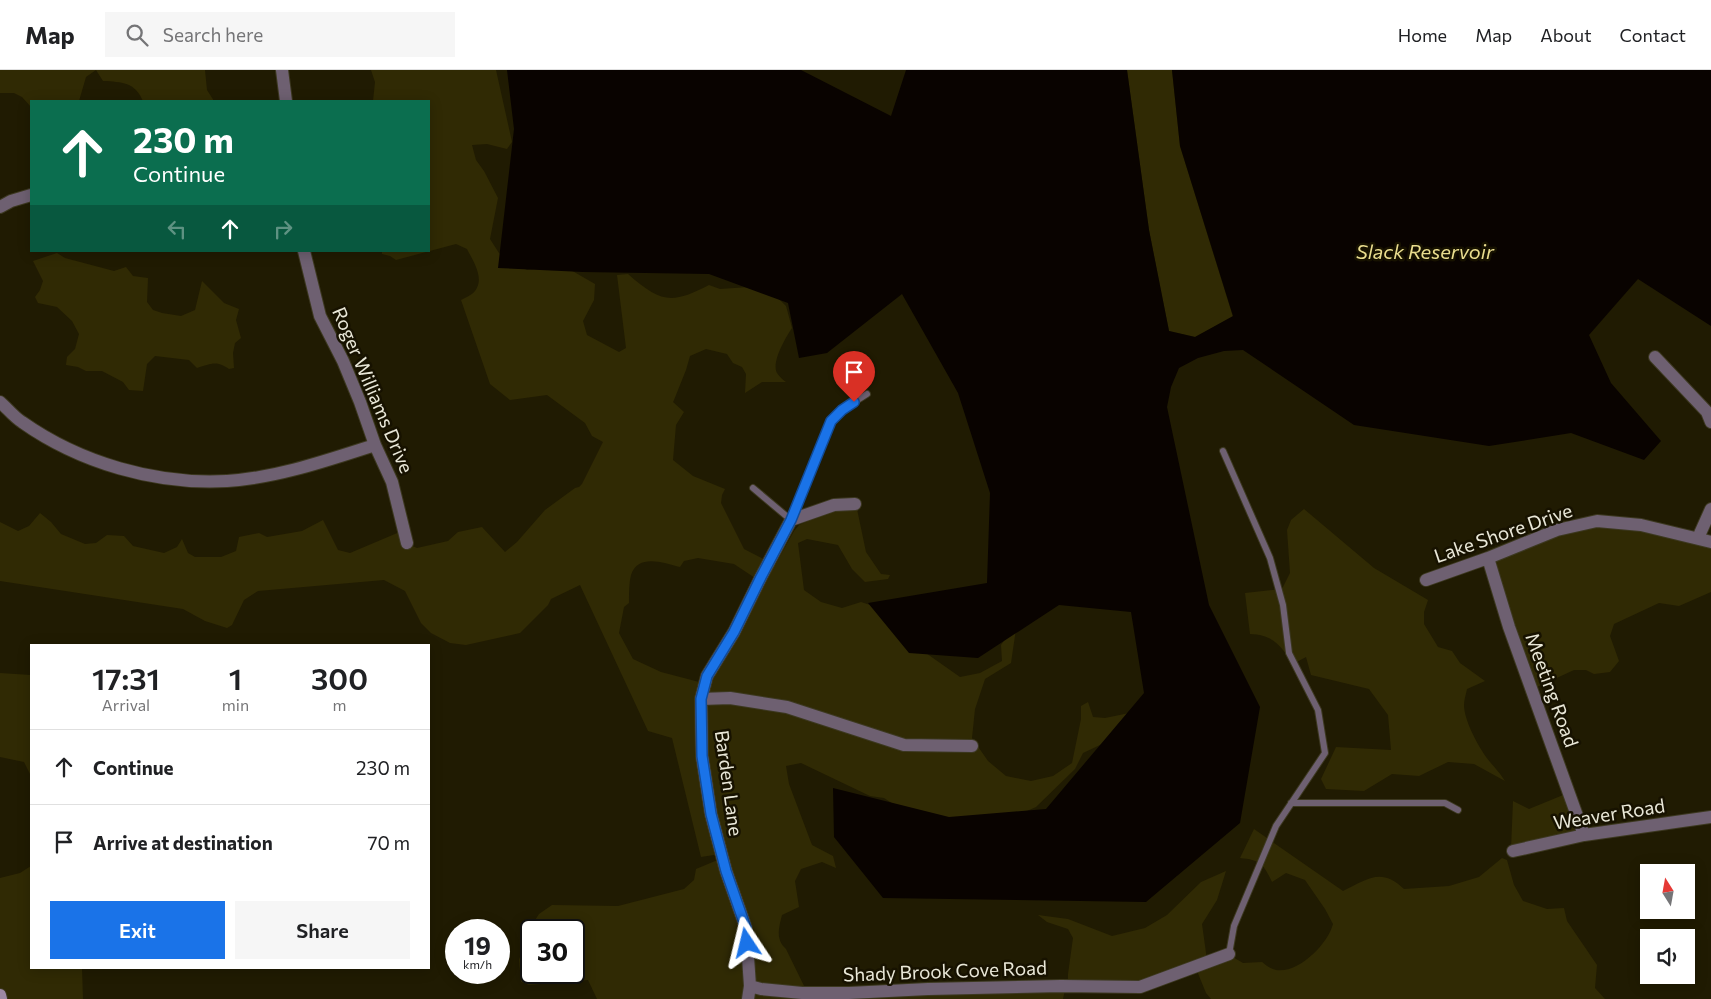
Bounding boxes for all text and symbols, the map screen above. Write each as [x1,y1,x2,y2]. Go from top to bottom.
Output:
search box [105,12,455,57]
text: Map [25,20,75,49]
icon: search [123,21,151,49]
text: Search here [163,23,263,46]
text: Home [1398,24,1447,46]
text: Map [1475,24,1512,46]
text: About [1540,24,1592,46]
text: Contact [1620,24,1686,46]
text: 230 m [133,117,234,160]
icon: ahead [50,120,115,185]
text: Continue [133,160,225,187]
icon: left [163,215,191,243]
icon: ahead [216,215,244,243]
icon: right [269,215,297,243]
water label: Slack Reservoir [1356,239,1495,263]
street label: Roger Williams Drive [328,303,419,476]
pin [833,351,875,402]
icon: arrive [840,358,868,386]
street label: Lake Shore Drive [1431,498,1575,567]
street label: Meeting Road [1521,630,1584,750]
text: 17:31 [92,659,160,696]
text: 1 [229,659,242,696]
text: 300 [311,659,368,696]
text: Arrival [102,695,150,714]
text: min [222,695,249,714]
text: m [333,695,347,714]
street label: Barden Lane [711,728,748,837]
icon: ahead [50,753,78,781]
text: Continue [93,756,173,779]
text: 230 m [356,756,410,779]
street label: Weaver Road [1551,793,1666,834]
icon: arrive [50,828,78,856]
text: Arrive at destination [93,831,273,854]
text: 70 m [367,831,410,854]
north arrow [1640,864,1695,919]
map controls [1640,864,1695,984]
button: Exit [50,901,225,959]
button: Share [235,901,410,959]
position arrow [720,916,772,968]
speed limit sign: 30 [520,919,585,984]
button: sound [1640,929,1695,984]
text: 19 [464,930,491,960]
street label: Shady Brook Cove Road [843,955,1047,986]
text: km/h [463,957,492,971]

